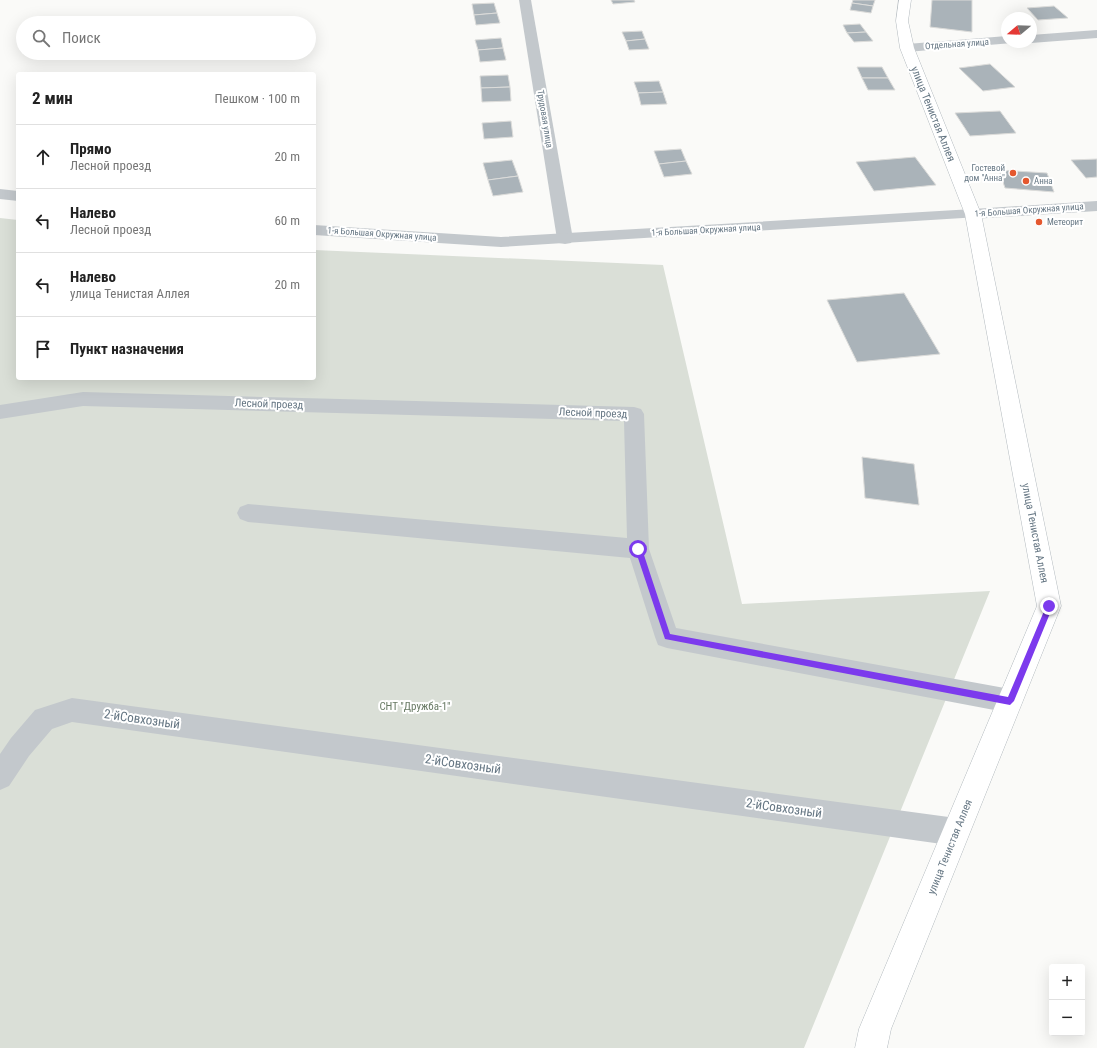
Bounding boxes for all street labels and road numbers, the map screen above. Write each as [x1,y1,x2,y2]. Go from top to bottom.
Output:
street label: Отдельная улица [925,37,989,51]
street label: улица Тенистая Аллея [908,65,958,163]
street label: Трудовая улица [535,89,555,149]
street label: 1-я Большая Окружная улица [974,201,1084,219]
street label: 1-я Большая Окружная улица [651,222,761,238]
street label: 1-я Большая Окружная улица [327,225,437,243]
street label: Лесной проезд [234,396,304,412]
street label: Лесной проезд [558,405,628,421]
street label: улица Тенистая Аллея [1019,482,1051,584]
street label: 2-йСовхозный [103,706,181,732]
street label: 2-йСовхозный [424,751,502,777]
street label: 2-йСовхозный [745,795,823,821]
street label: улица Тенистая Аллея [925,798,975,896]

